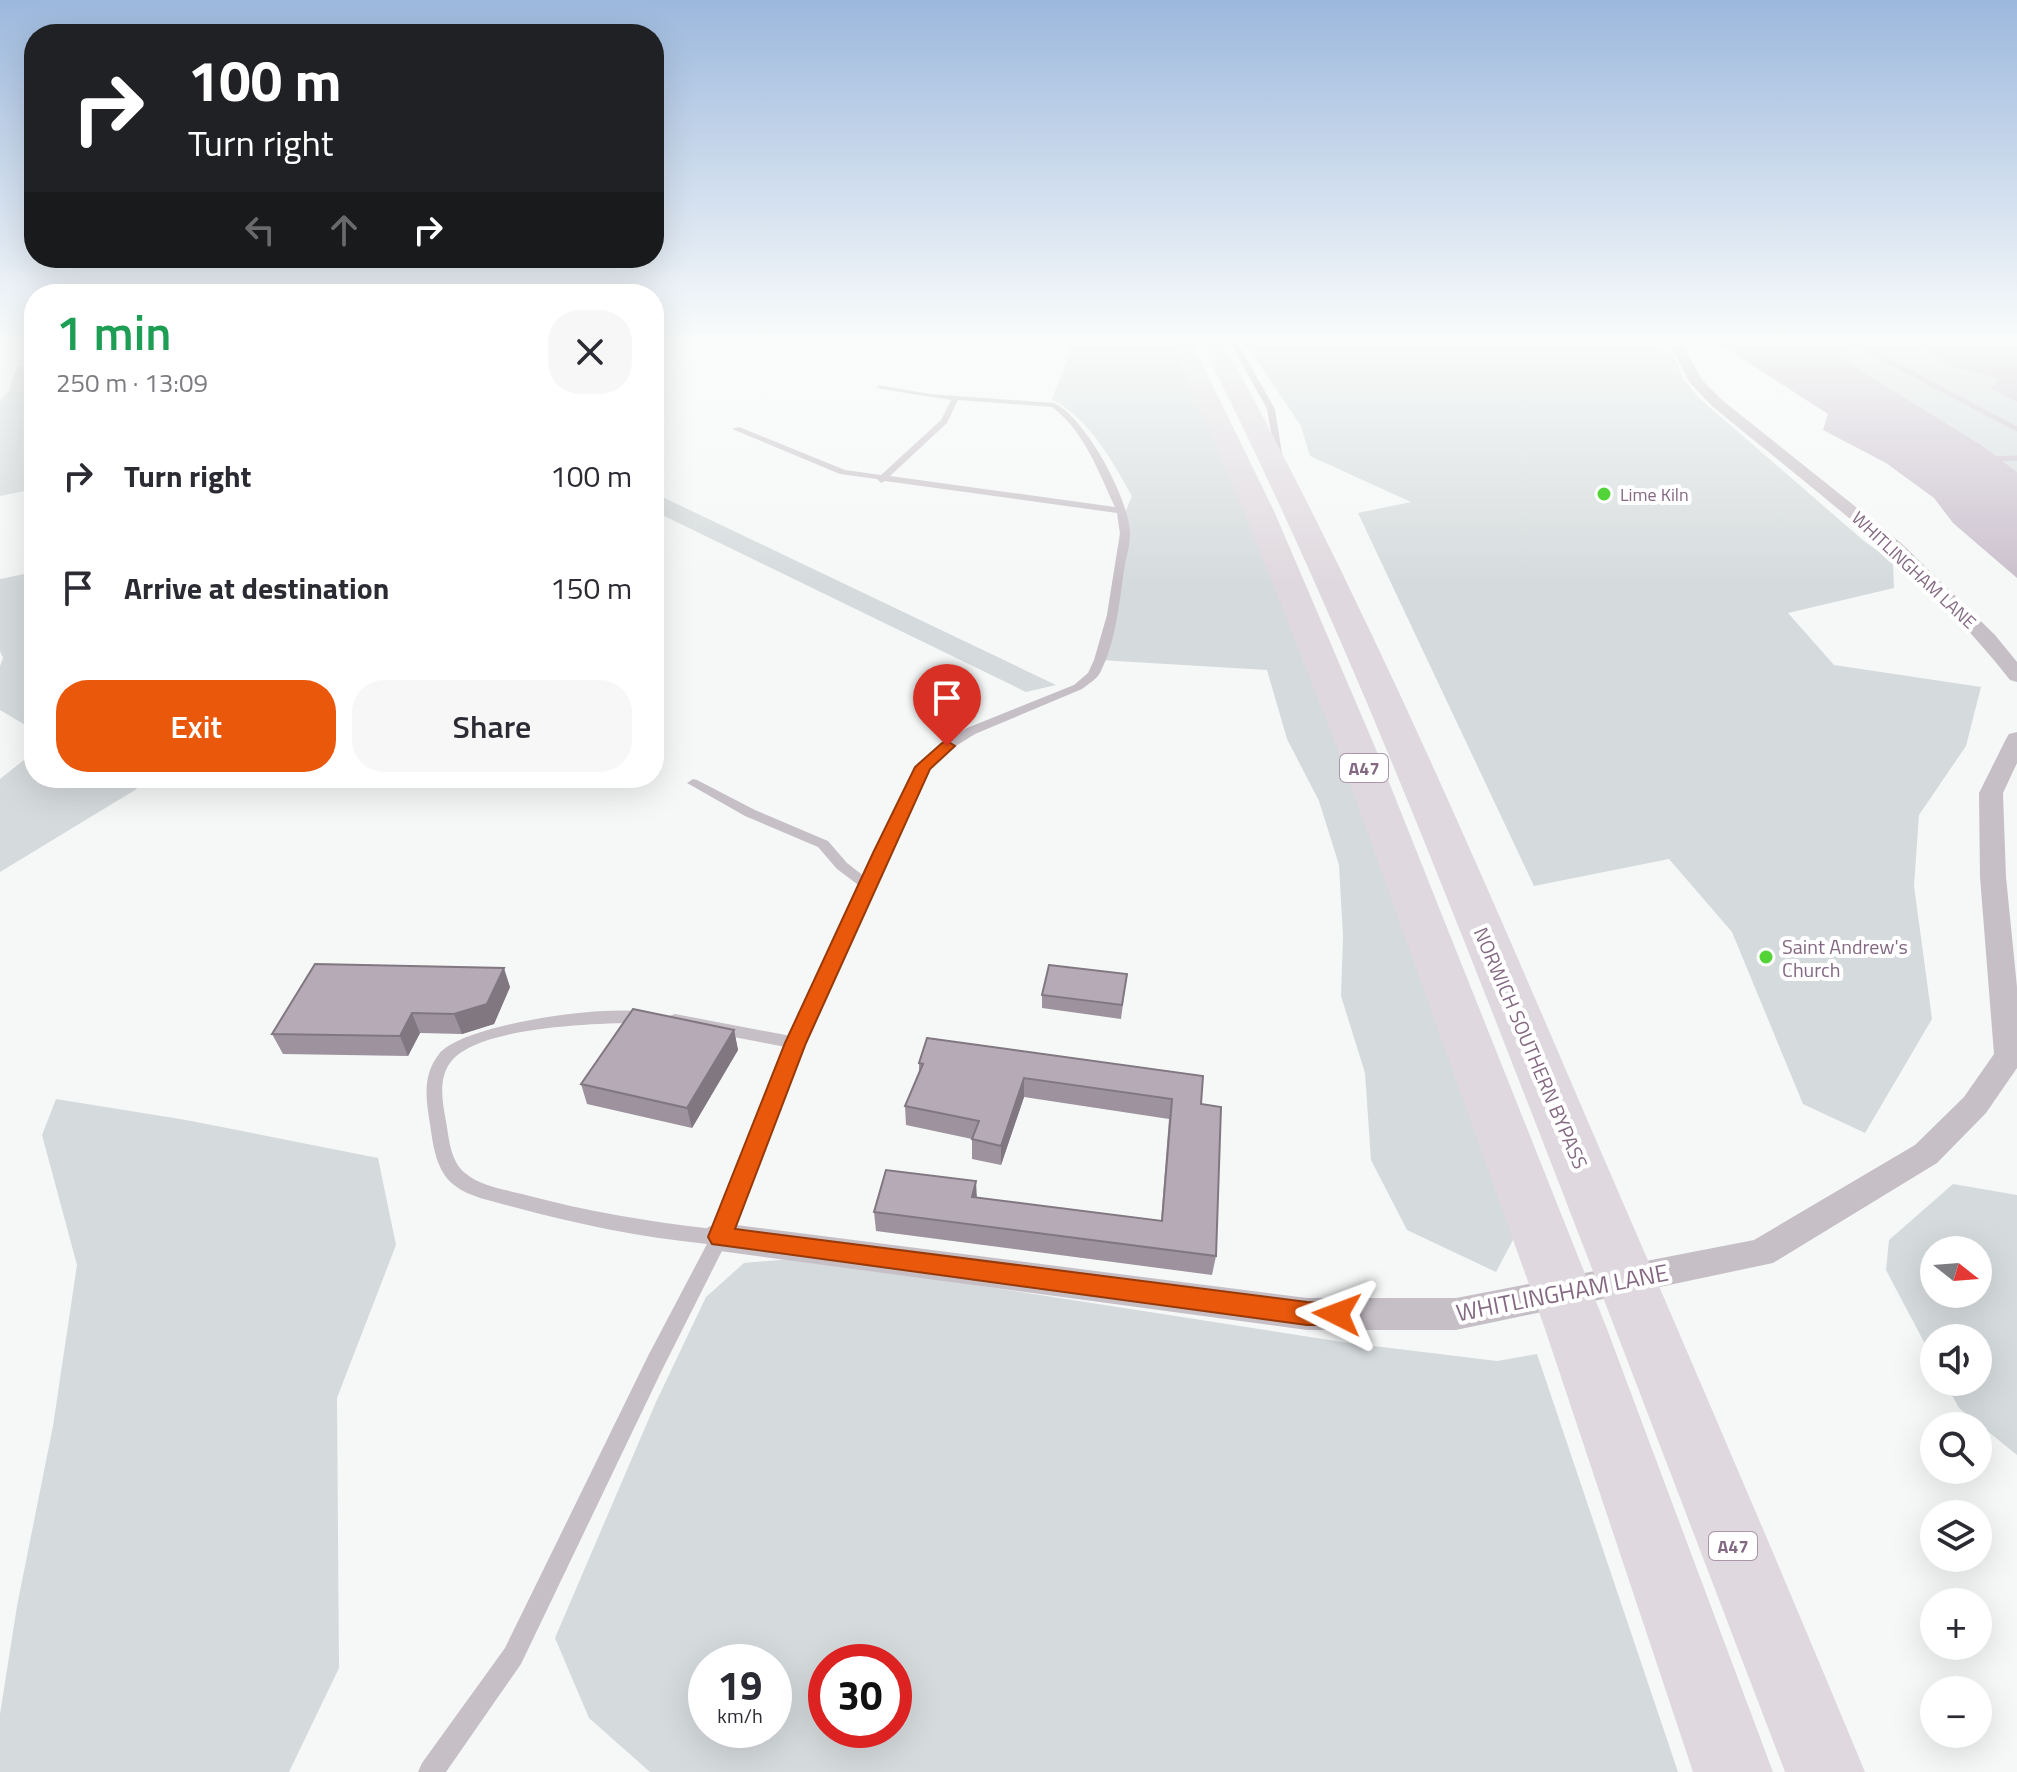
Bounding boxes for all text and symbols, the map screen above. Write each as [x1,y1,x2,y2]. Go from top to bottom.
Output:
text: 100 m [188,38,341,123]
icon: right [56,56,160,160]
text: Turn right [188,115,333,170]
icon: left [238,208,282,252]
icon: ahead [322,208,366,252]
icon: right [406,208,450,252]
text: 1 min [56,296,171,369]
button: close [548,310,632,394]
text: 250 m · 13:09 [56,363,208,402]
text: Turn right [124,453,252,499]
text: 100 m [550,453,632,499]
icon: right [56,454,100,498]
place label: Lime Kiln [1620,481,1689,508]
marker: Lime Kiln [1595,485,1613,503]
street label: WHITLINGHAM LANE [1846,505,1982,635]
text: Arrive at destination [124,565,389,611]
text: 150 m [550,565,632,611]
icon: arrive [56,566,100,610]
pin [913,664,981,746]
icon: arrive [925,676,969,720]
button: Exit [56,680,336,772]
button: Share [352,680,632,772]
road number: A47 [1340,754,1388,782]
street label: NORWICH SOUTHERN BYPASS [1466,922,1596,1174]
place label: Saint Andrew's Church [1782,931,1908,985]
marker: Saint Andrew's Church [1757,948,1775,966]
north arrow [1920,1236,1992,1308]
map controls [1920,1236,1992,1748]
street label: WHITLINGHAM LANE [1453,1254,1671,1330]
position arrow [1295,1272,1379,1356]
button: sound [1920,1324,1992,1396]
button: search [1920,1412,1992,1484]
button: layers [1920,1500,1992,1572]
road number: A47 [1709,1532,1757,1560]
button: + [1920,1588,1992,1660]
speed limit sign: 30 [808,1644,912,1748]
text: 19 [718,1655,762,1716]
button: − [1920,1676,1992,1748]
text: km/h [717,1700,763,1731]

